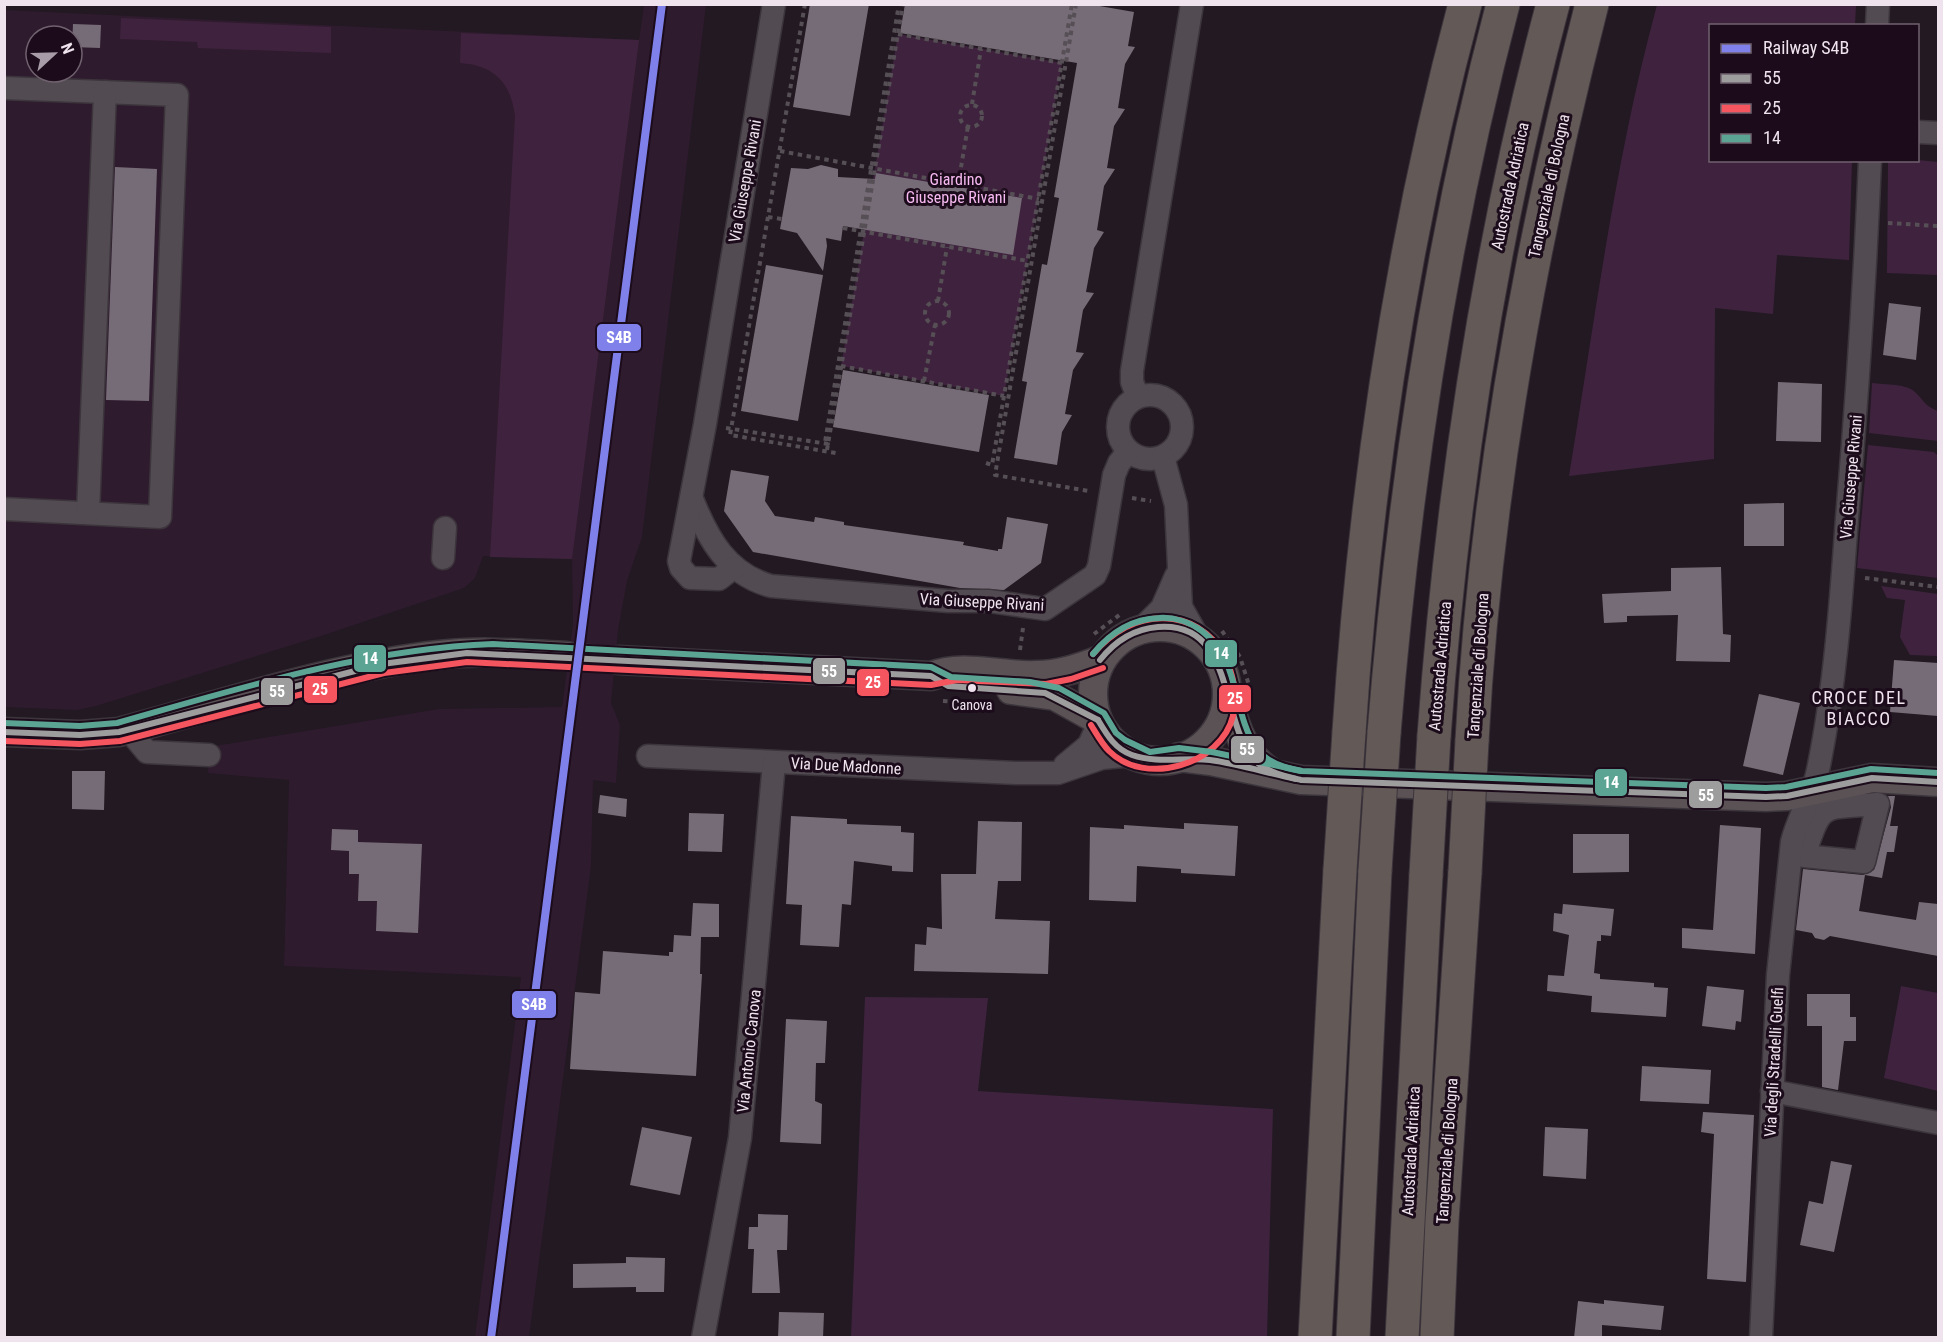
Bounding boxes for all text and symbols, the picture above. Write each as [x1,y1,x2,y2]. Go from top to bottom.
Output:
north arrow [24,24,84,84]
legend [1709,24,1919,162]
text: Railway S4B [1763,37,1849,58]
text: N [57,40,78,57]
text: 55 [1763,67,1781,88]
text: 25 [1763,97,1781,118]
street label: Tangenziale di Bologna [1525,112,1573,260]
street label: Via Giuseppe Rivani [725,118,765,244]
street label: Autostrada Adriatica [1487,121,1533,251]
text: 14 [1763,127,1781,148]
park label: Giardino Giuseppe Rivani [906,170,1006,207]
line badge: S4B [596,323,642,352]
text: S4B [606,328,632,347]
street label: Via Giuseppe Rivani [1836,414,1866,540]
street label: Via Giuseppe Rivani [919,589,1045,615]
street label: Tangenziale di Bologna [1463,592,1493,740]
street label: Autostrada Adriatica [1425,600,1455,732]
line badge: 14 [1204,639,1238,668]
line badge: 14 [353,644,387,673]
text: 14 [1213,644,1229,663]
text: 14 [362,649,378,668]
line badge: 55 [812,657,846,685]
text: 55 [821,662,837,681]
line badge: 25 [856,668,890,697]
text: 25 [865,673,881,692]
line badge: 25 [303,675,338,704]
line badge: 55 [260,677,294,706]
text: 25 [312,680,328,699]
text: 55 [269,682,285,701]
marker: Canova [966,682,978,694]
line badge: 25 [1218,684,1252,713]
district label: CROCE DEL BIACCO [1811,687,1907,729]
text: 25 [1227,689,1243,708]
place label: Canova [952,697,992,713]
line badge: 55 [1230,735,1265,764]
text: 55 [1239,740,1255,759]
street label: Via Due Madonne [790,754,902,778]
line badge: 14 [1594,768,1628,797]
text: 14 [1603,773,1619,792]
line badge: 55 [1688,780,1723,809]
text: 55 [1698,786,1714,805]
street label: Via degli Stradelli Guelfi [1761,987,1787,1137]
street label: Via Antonio Canova [733,989,765,1113]
line badge: S4B [511,990,557,1019]
text: S4B [521,995,547,1014]
street label: Tangenziale di Bologna [1432,1077,1462,1225]
street label: Autostrada Adriatica [1398,1086,1424,1216]

